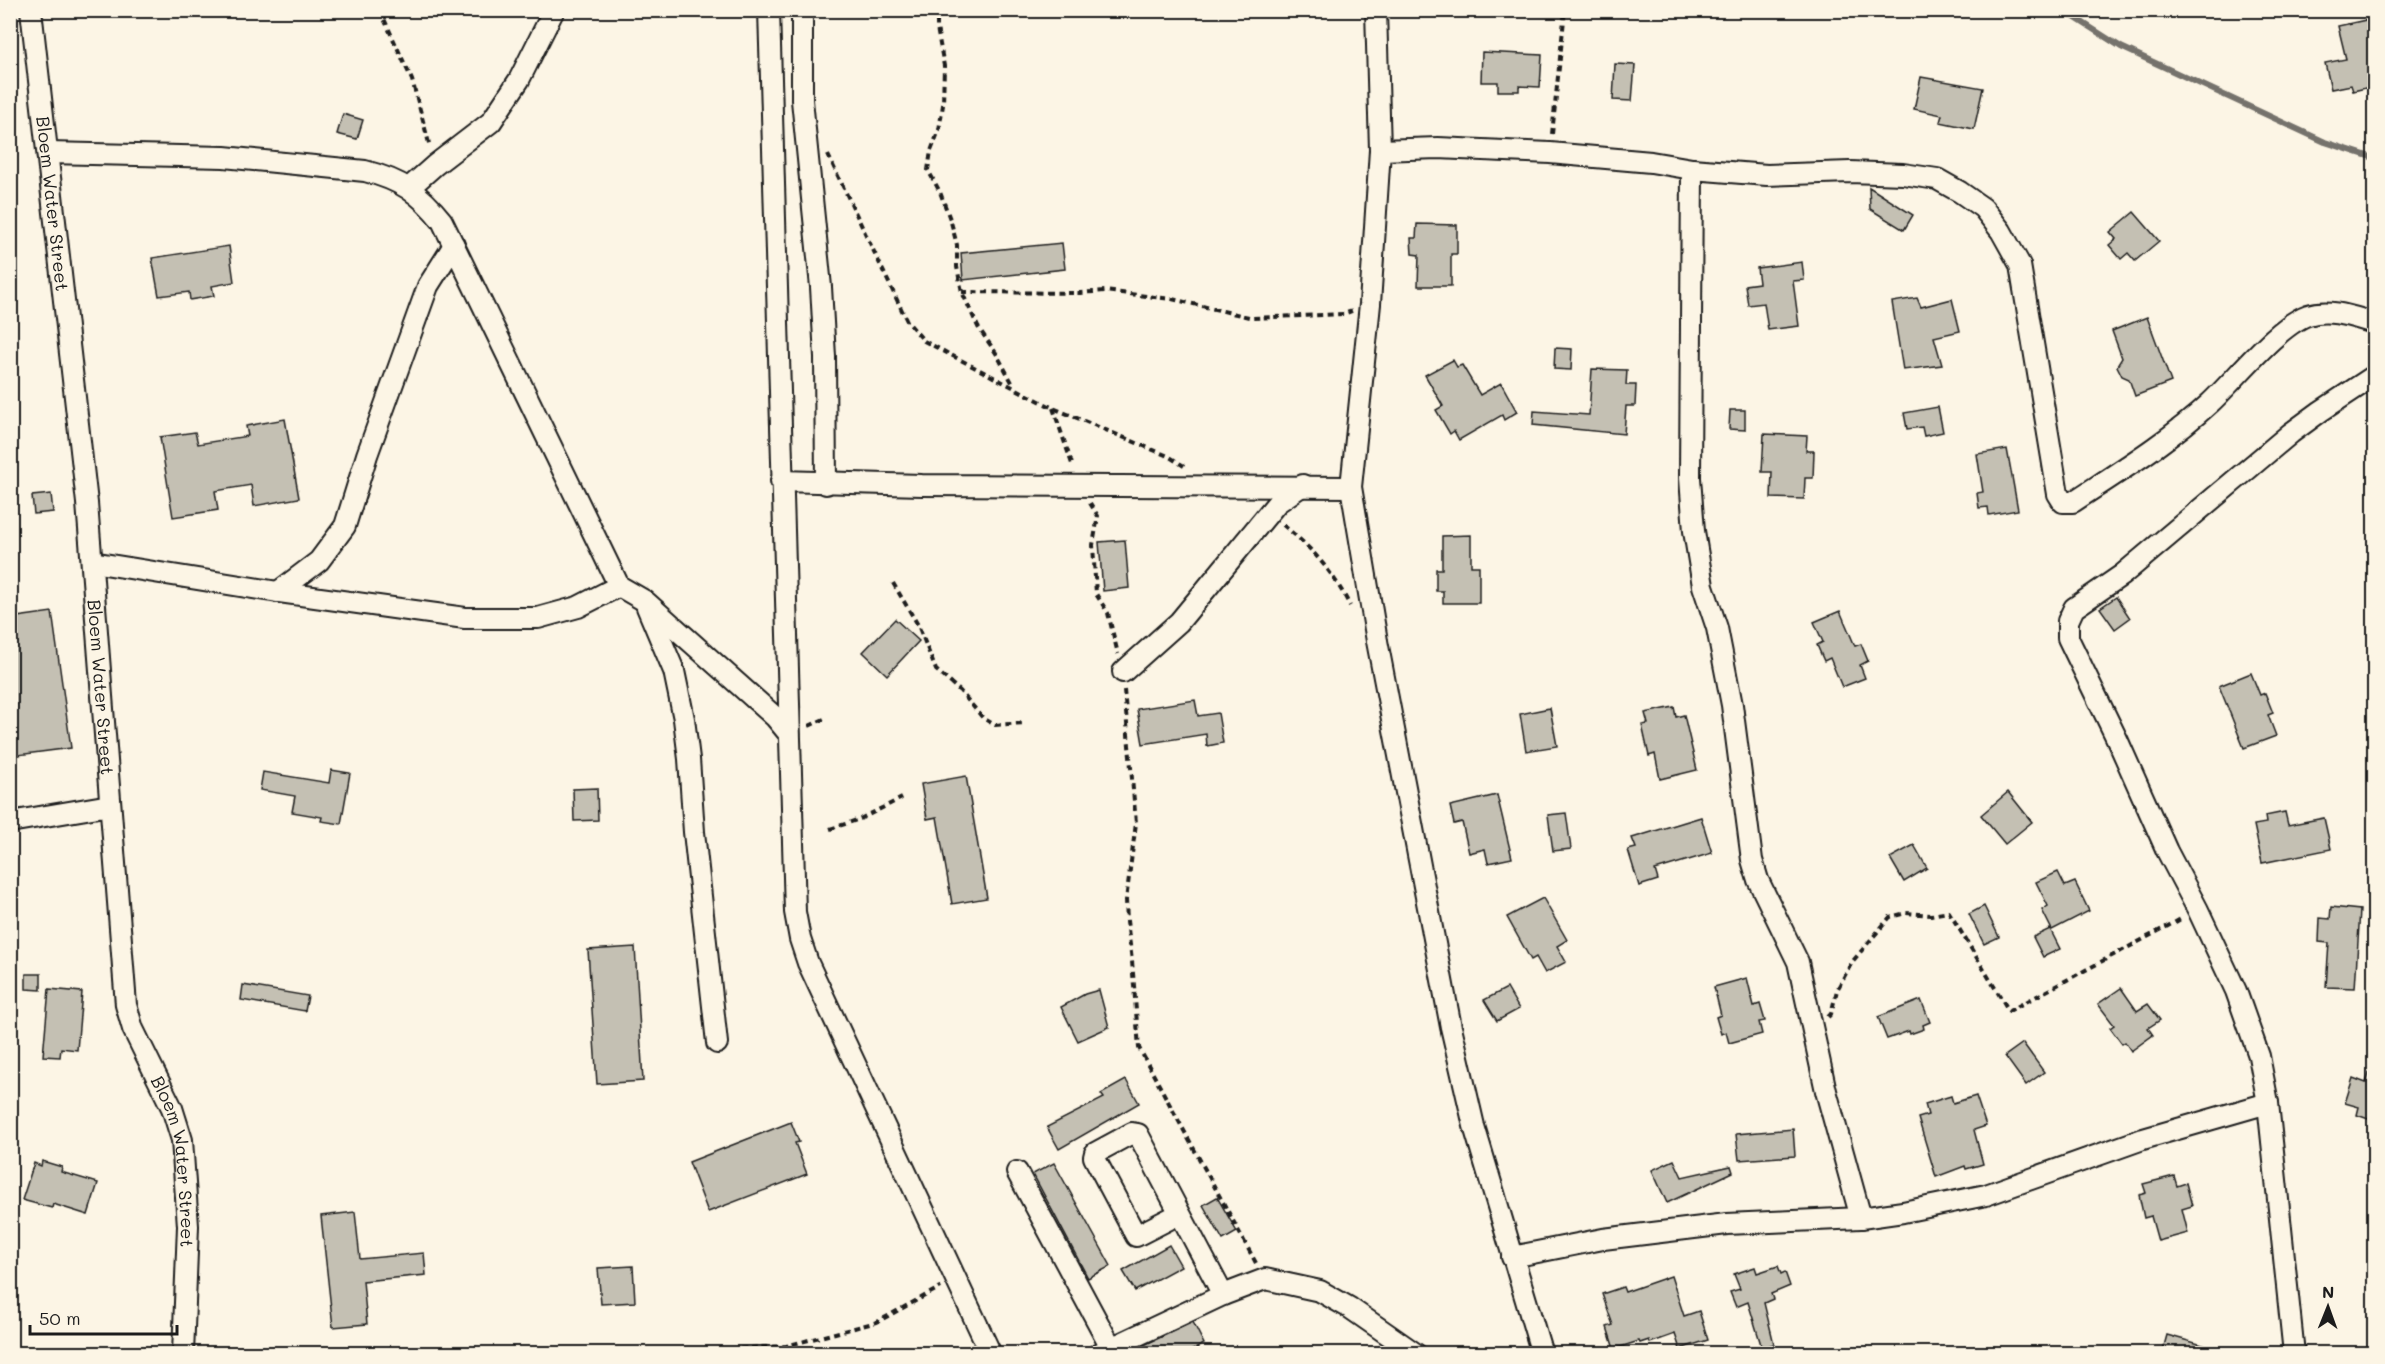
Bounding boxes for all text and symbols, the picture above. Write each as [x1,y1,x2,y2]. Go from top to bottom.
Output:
street label: Bloem Water Street [31,115,75,293]
street label: Bloem Water Street [83,599,120,776]
street label: Bloem Water Street [146,1072,200,1248]
north arrow [2298,1277,2358,1337]
text: N [2322,1281,2335,1302]
scale bar [30,1298,177,1336]
text: 50 m [39,1306,81,1330]

